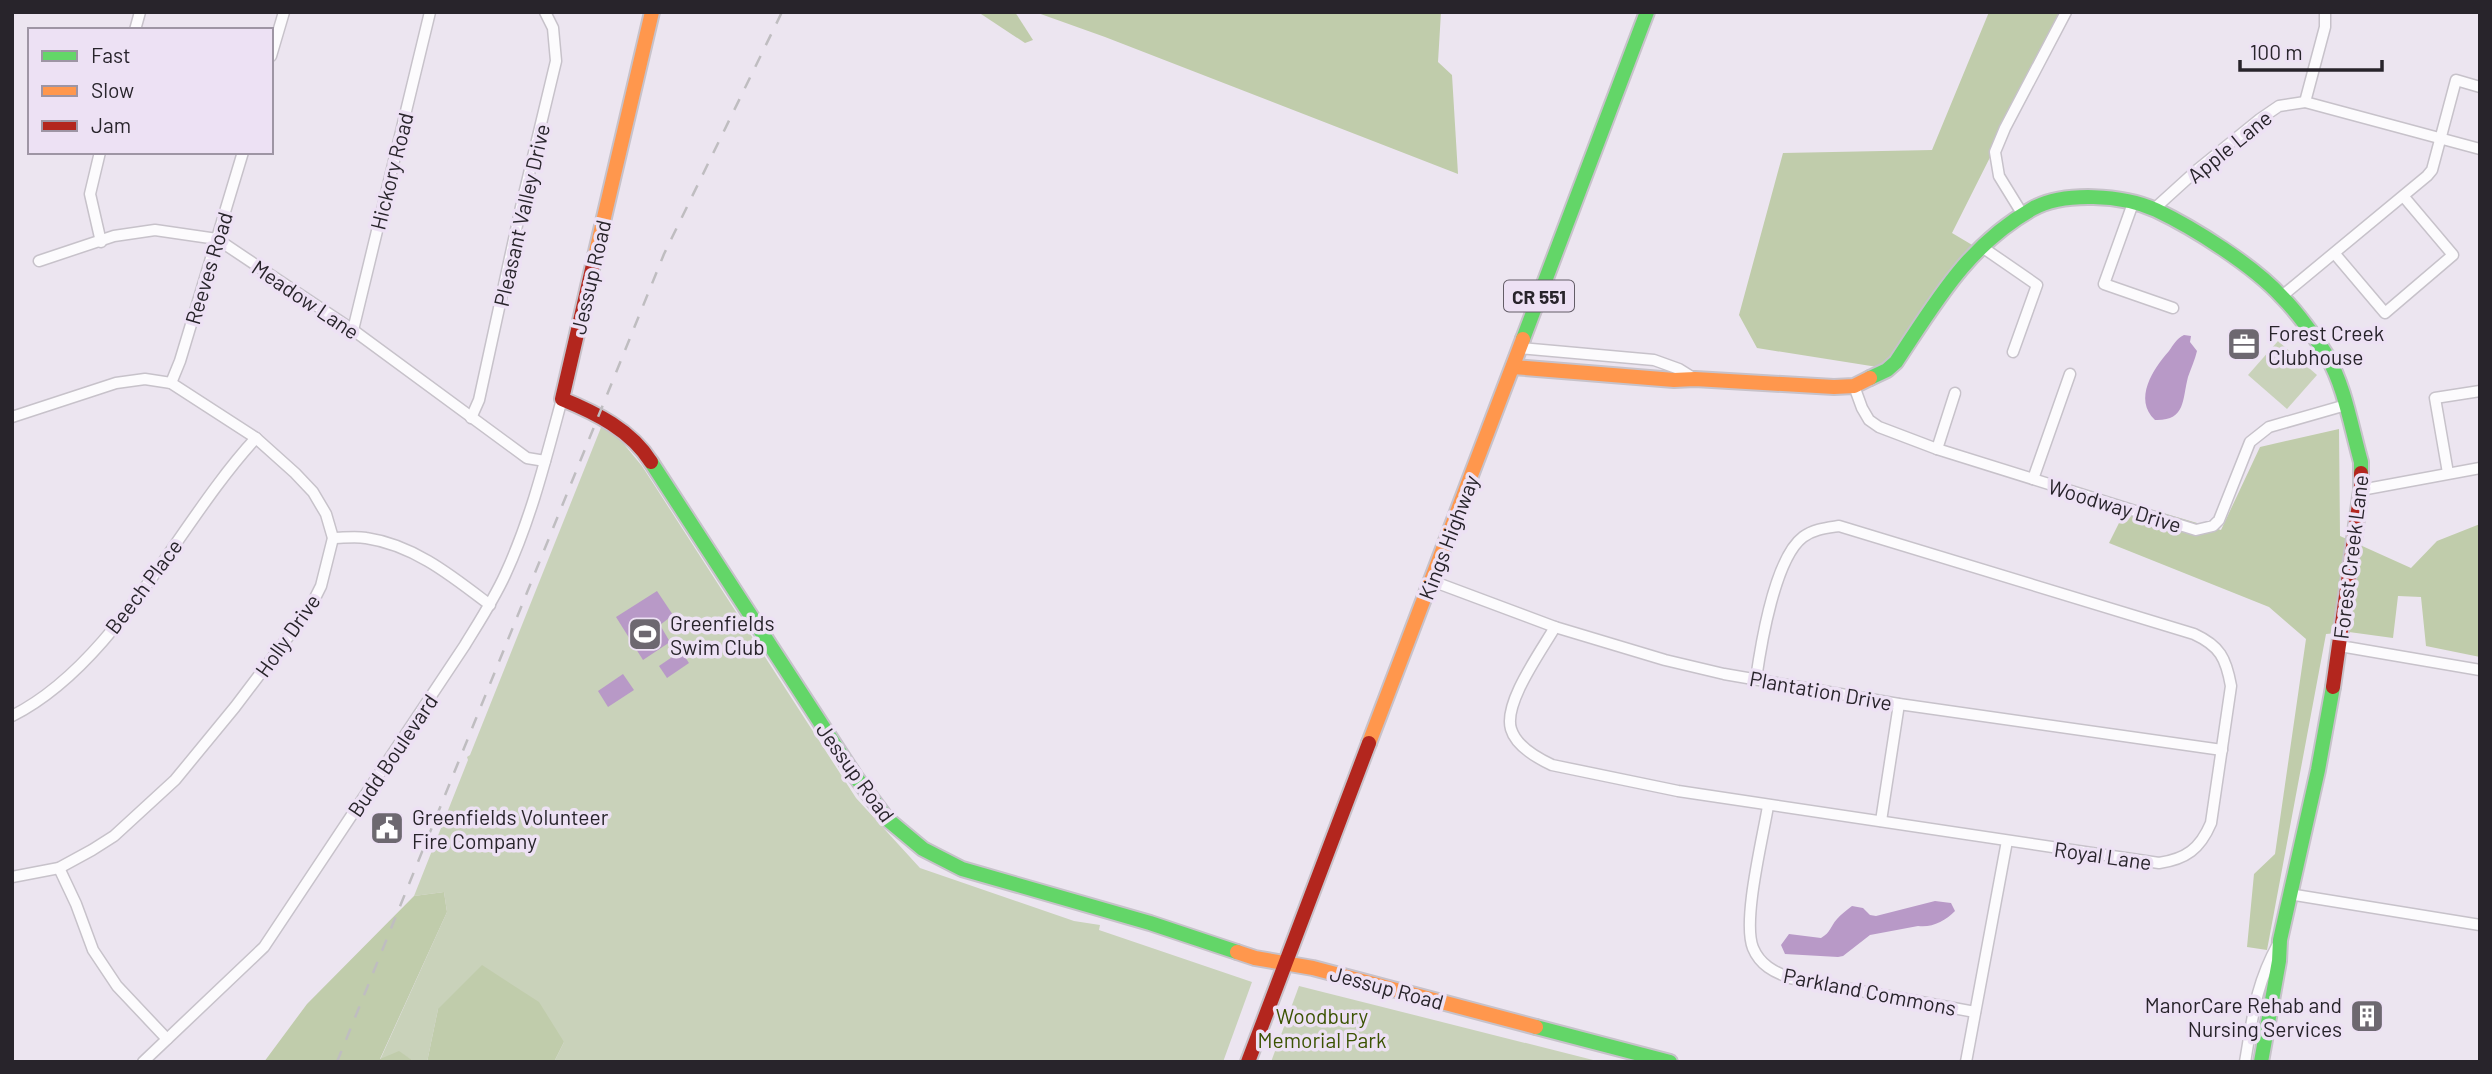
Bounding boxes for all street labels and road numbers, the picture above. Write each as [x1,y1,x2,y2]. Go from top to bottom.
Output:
street label: Apple Lane [2182,104,2276,188]
street label: Hickory Road [364,110,418,232]
street label: Pleasant Valley Drive [488,121,554,309]
street label: Reeves Road [179,209,237,327]
street label: Jessup Road [565,217,615,337]
street label: Meadow Lane [248,254,364,344]
road number: CR 551 [1504,280,1574,312]
street label: Kings Highway [1413,471,1483,603]
street label: Woodway Drive [2045,473,2185,537]
street label: Forest Creek Lane [2328,473,2372,641]
street label: Beech Place [99,534,187,638]
street label: Holly Drive [249,589,325,681]
street label: Plantation Drive [1748,665,1894,715]
street label: Budd Boulevard [342,689,442,821]
street label: Jessup Road [812,718,900,826]
street label: Royal Lane [2053,836,2153,874]
street label: Jessup Road [1327,960,1447,1014]
street label: Parkland Commons [1782,962,1958,1020]

